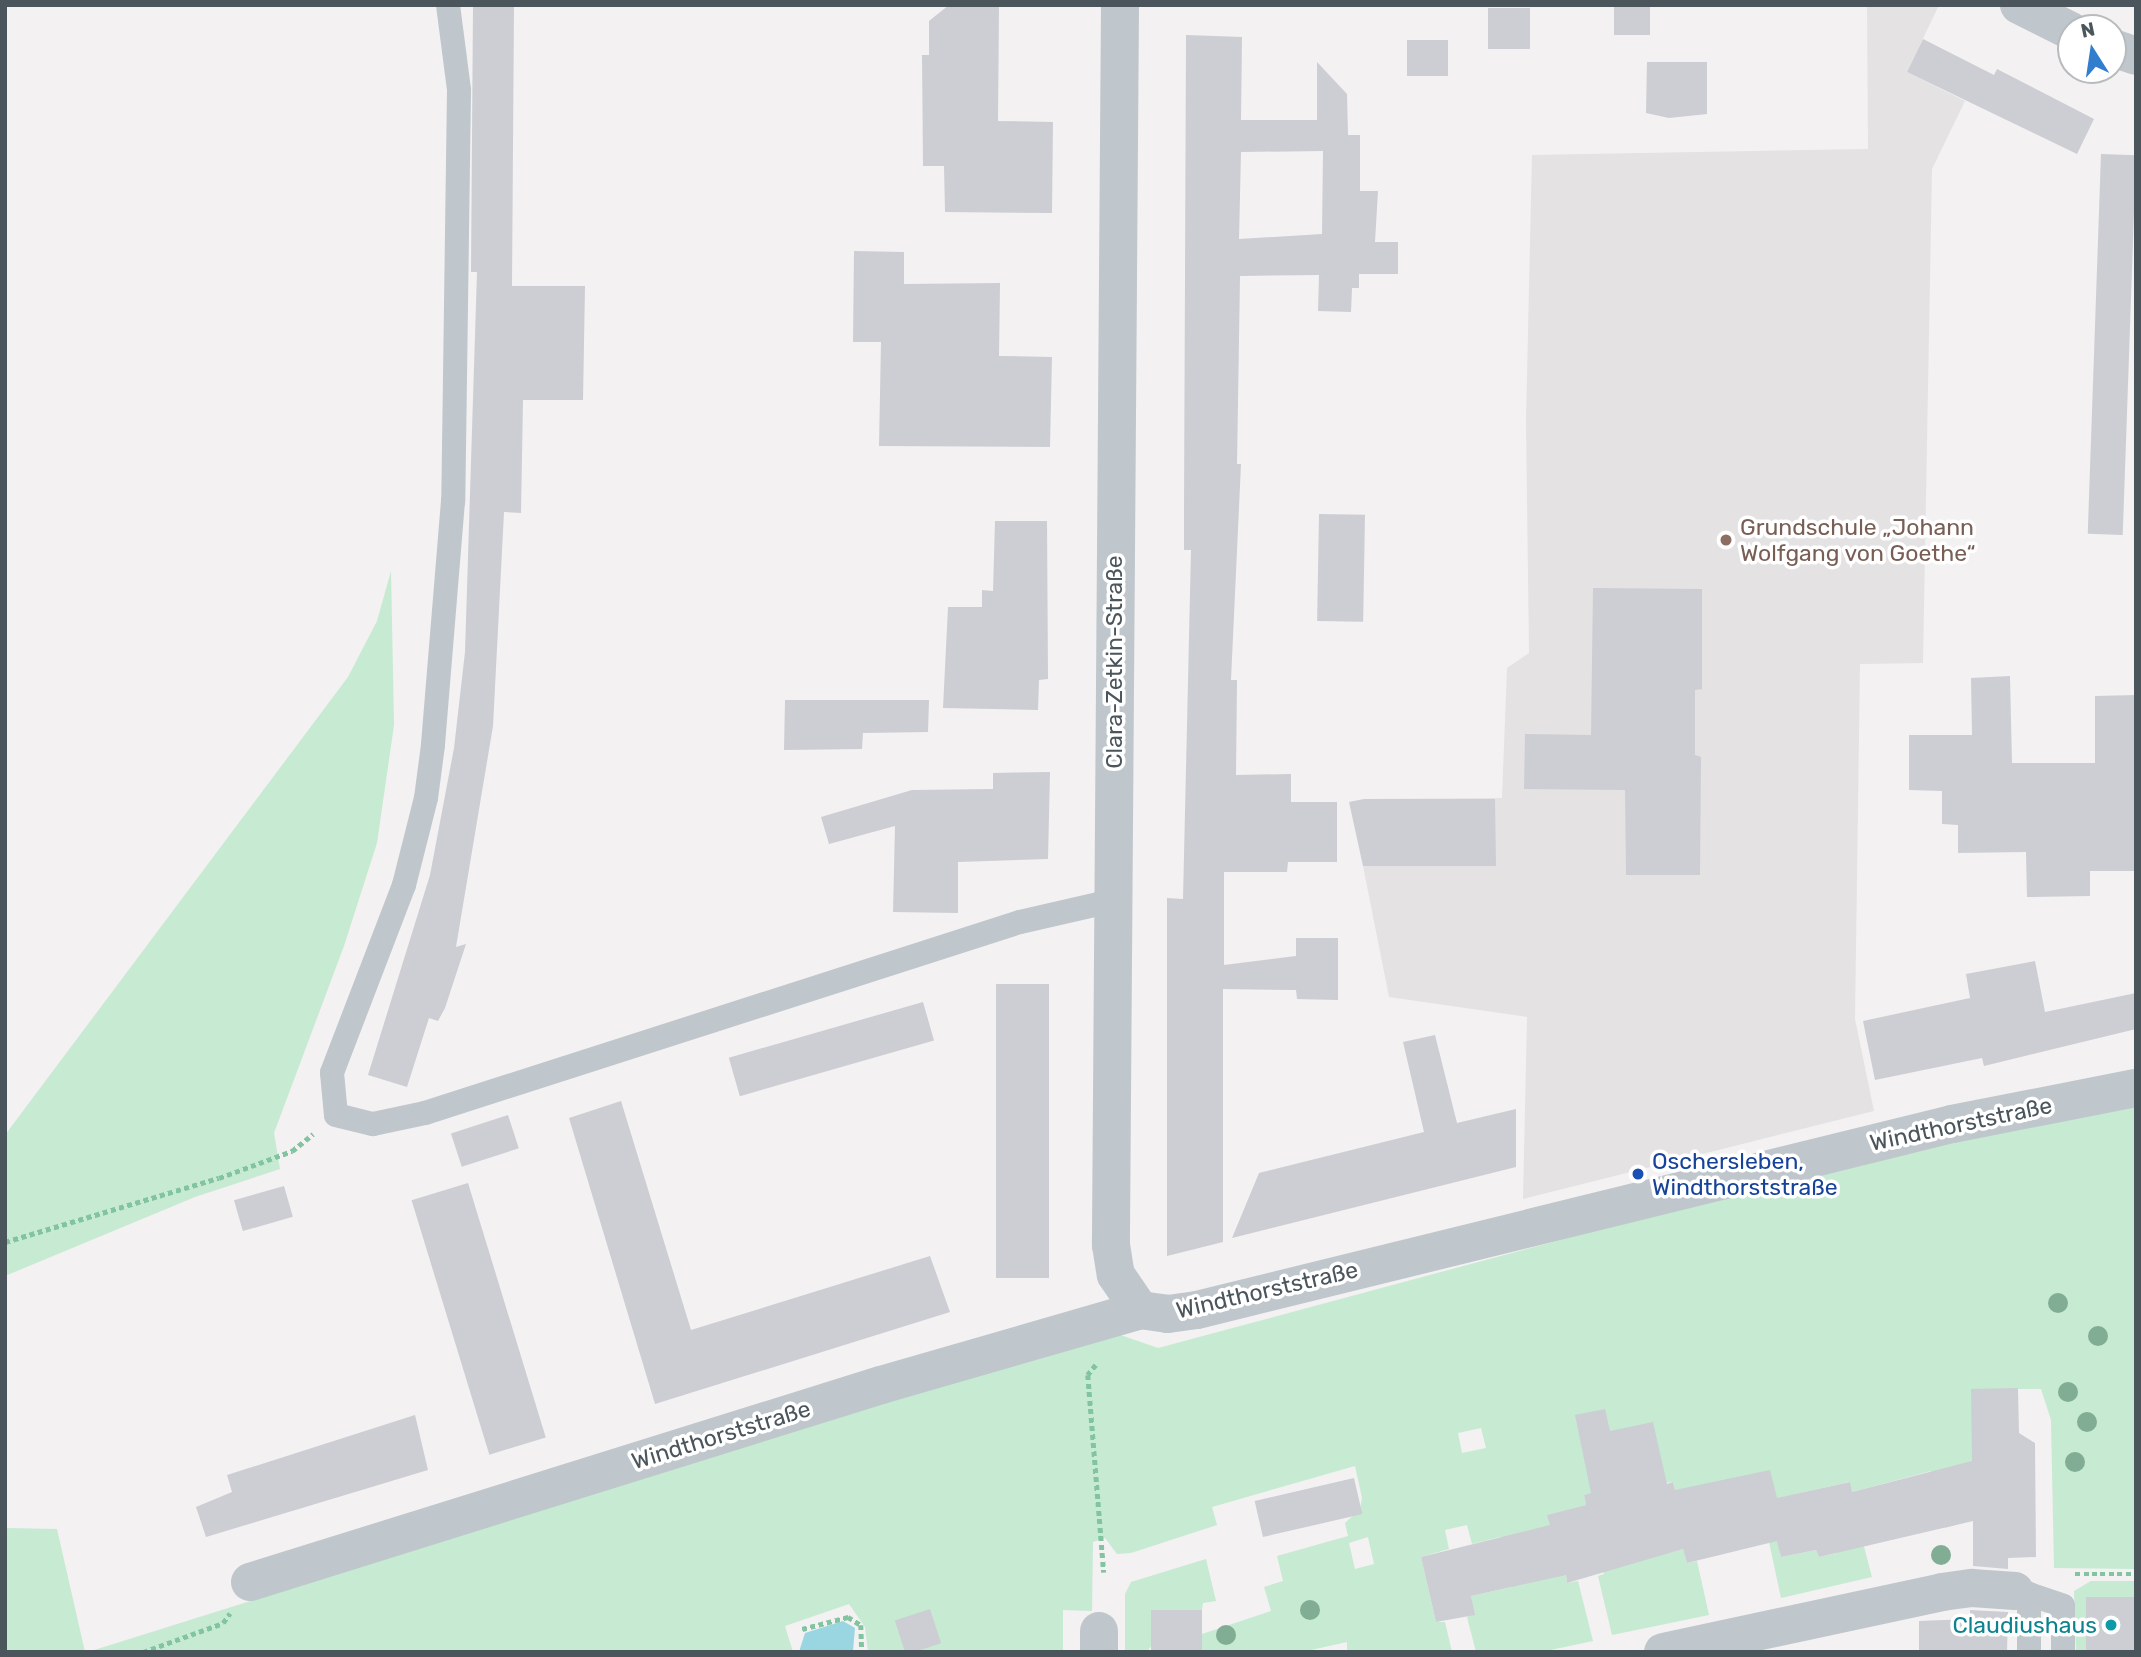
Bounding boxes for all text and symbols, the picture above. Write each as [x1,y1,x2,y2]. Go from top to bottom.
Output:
north arrow [2057,14,2127,84]
text: N [2079,17,2097,43]
place label: Grundschule „Johann Wolfgang von Goethe“ [1740,513,1976,567]
marker: Grundschule „Johann Wolfgang von Goethe“ [1718,532,1734,548]
street label: Clara-Zetkin-Straße [1100,555,1128,769]
street label: Windthorststraße [1867,1091,2055,1157]
place label: Oschersleben, Windthorststraße [1652,1147,1838,1201]
marker: Oschersleben, Windthorststraße [1630,1166,1646,1182]
street label: Windthorststraße [1173,1256,1361,1324]
street label: Windthorststraße [628,1395,814,1475]
place label: Claudiushaus [1952,1611,2097,1639]
marker: Claudiushaus [2103,1617,2119,1633]

